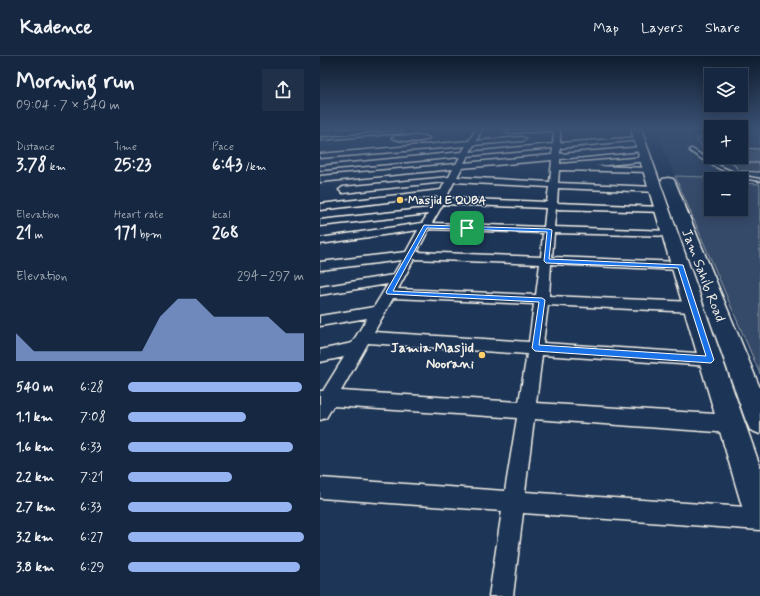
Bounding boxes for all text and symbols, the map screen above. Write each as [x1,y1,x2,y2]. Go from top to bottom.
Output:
text: Kadence [20,15,92,40]
text: Map [593,19,619,37]
text: Layers [641,19,683,37]
text: Share [705,19,740,37]
text: Morning run [16,68,135,96]
map controls [704,68,748,216]
button: layers [704,68,748,112]
button: share [262,69,304,111]
text: 09:04 · 7 × 540 m [16,97,120,114]
button: + [704,120,748,164]
text: Distance [16,140,55,154]
text: Time [114,140,137,154]
text: Pace [212,140,234,154]
text: 3.78 [16,154,47,176]
text: 25:23 [114,154,151,176]
text: 6:43 [212,154,242,176]
text: km [47,160,66,174]
text: /km [242,160,266,174]
button: − [704,172,748,216]
place label: Masjid E QUBA [408,193,487,209]
marker: Masjid E QUBA [395,195,405,205]
text: Elevation [16,208,59,222]
text: Heart rate [114,208,163,222]
text: kcal [212,208,230,222]
pin [450,211,484,245]
icon: arrive [456,217,478,239]
text: 21 [16,222,32,244]
text: 171 [114,222,137,244]
text: 268 [212,222,239,244]
street label: Jam Sahib Road [677,226,729,324]
text: m [32,228,43,242]
text: bpm [137,228,162,242]
text: Elevation [16,268,67,285]
text: 294–297 m [237,268,304,285]
place label: Jamia Masjid Noorani [391,339,474,373]
marker: Jamia Masjid Noorani [477,350,487,360]
text: 540 m [16,379,53,396]
text: 6:28 [80,379,104,396]
text: 1.1 km [16,409,53,426]
text: 7:08 [80,409,106,426]
text: 1.6 km [16,439,54,456]
text: 6:33 [80,439,102,456]
text: 2.2 km [16,469,54,486]
text: 7:21 [80,469,103,486]
text: 2.7 km [16,499,55,516]
text: 6:33 [80,499,102,516]
text: 3.2 km [16,529,53,546]
text: 6:27 [80,529,103,546]
text: 3.8 km [16,559,54,576]
text: 6:29 [80,559,104,576]

